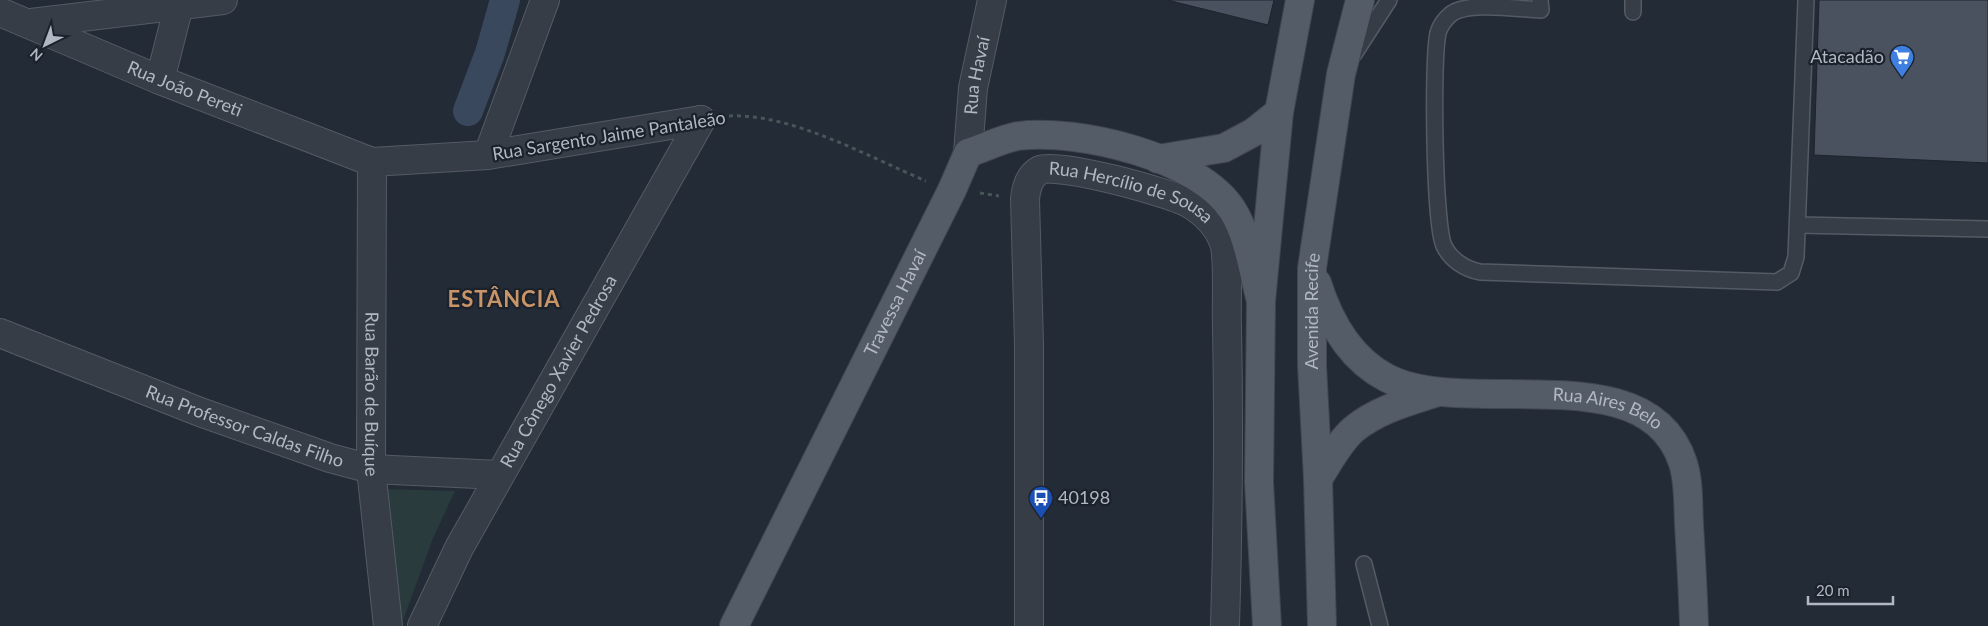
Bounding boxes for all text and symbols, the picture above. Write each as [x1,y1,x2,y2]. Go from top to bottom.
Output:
north arrow [20,20,70,70]
street label: Rua Havaí [959,34,994,115]
supermarket icon: Atacadão [1889,44,1915,78]
text: N [26,45,46,65]
place label: Atacadão [1810,45,1884,67]
street label: Rua João Pereti [124,55,246,121]
street label: Rua Sargento Jaime Pantaleão [491,106,727,164]
street label: Rua Hercílio de Sousa [1048,157,1218,227]
street label: Travessa Havaí [859,245,931,360]
street label: Avenida Recife [1300,251,1324,370]
street label: Rua Cônego Xavier Pedrosa [495,271,621,471]
district label: ESTÂNCIA [448,285,560,312]
street label: Rua Barão de Buíque [361,312,384,477]
street label: Rua Professor Caldas Filho [143,380,346,471]
street label: Rua Aires Belo [1552,383,1668,434]
bus stop icon: 40198 [1028,485,1054,519]
place label: 40198 [1058,486,1110,508]
scale bar [1808,574,1893,606]
text: 20 m [1816,581,1850,599]

